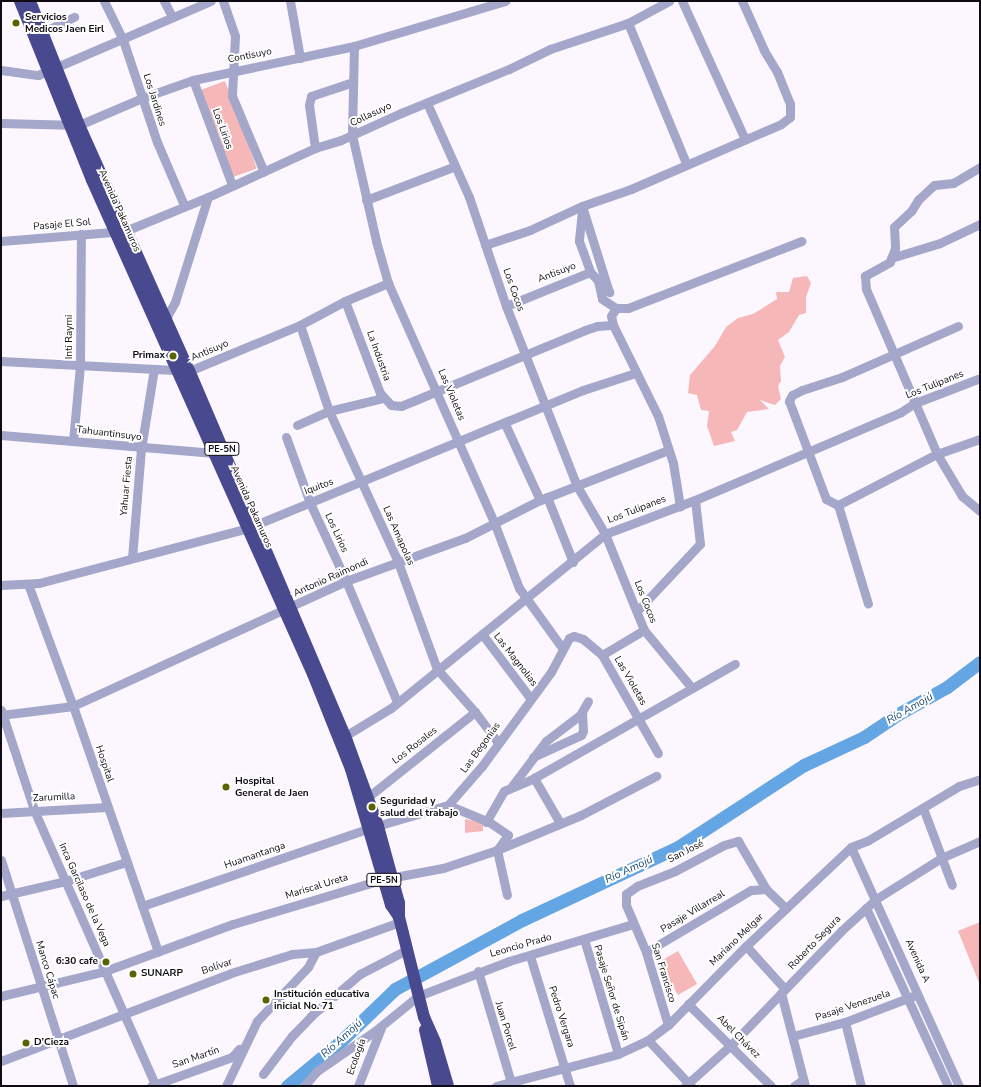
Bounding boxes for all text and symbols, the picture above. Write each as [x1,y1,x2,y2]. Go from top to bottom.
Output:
place label: Servicios Medicos Jaen Eirl [25,11,104,34]
marker: Servicios Medicos Jaen Eirl [10,17,22,29]
street label: Contisuyo [227,46,273,66]
street label: Los Jardines [140,72,168,128]
street label: Collasuyo [348,100,394,130]
street label: Los Lirios [209,107,235,151]
street label: Avenida Pakamuros [95,168,143,254]
street label: Pasaje El Sol [33,217,91,233]
street label: Antisuyo [536,260,578,286]
street label: Los Cocos [500,267,526,313]
street label: Inti Raymi [64,315,76,359]
street label: La Industria [363,329,393,383]
street label: Antisuyo [189,338,231,364]
place label: Primax [132,350,165,362]
marker: Primax [168,351,178,361]
street label: Las Violetas [435,367,467,423]
street label: Los Tulipanes [904,368,966,402]
street label: Tahuantinsuyo [76,424,142,444]
road number: PE-5N [204,442,240,456]
street label: Yahuar Fiesta [118,456,136,516]
street label: Avenida Pakamuros [227,464,275,550]
street label: Iquitos [303,476,335,498]
street label: Los Tulipanes [606,493,668,527]
street label: Las Amapolas [380,504,416,568]
street label: Los Lirios [322,511,350,555]
street label: Antonio Raimondi [292,556,370,600]
street label: Los Cocos [631,579,659,625]
street label: Las Magnolias [490,631,540,689]
street label: Las Violetas [611,654,649,708]
water label: Río Amojú [885,690,935,728]
street label: Las Begonias [459,720,503,776]
street label: Los Rosales [390,725,440,767]
street label: Hospital [92,744,116,784]
place label: Hospital General de Jaen [235,775,309,798]
marker: Hospital General de Jaen [220,781,232,793]
street label: Zarumilla [33,791,75,805]
place label: Seguridad y salud del trabajo [380,795,458,818]
marker: Seguridad y salud del trabajo [367,802,377,812]
street label: San José [666,838,706,866]
street label: Huamantanga [223,840,287,872]
street label: Inca Garcilaso de la Vega [56,841,112,949]
water label: Río Amojú [603,853,655,887]
street label: Mariscal Ureta [284,872,350,902]
road number: PE-5N [366,873,402,887]
street label: Pasaje Villarreal [659,888,727,936]
street label: Mariano Melgar [708,911,766,969]
street label: Roberto Segura [786,913,844,973]
street label: Leoncio Prado [489,931,553,961]
street label: Avenida A [902,937,932,985]
street label: Manco Cápac [33,940,61,1000]
street label: San Francisco [648,942,678,1004]
street label: Pasaje Señor de Sipán [591,944,631,1042]
place label: 6:30 cafe [56,956,98,968]
street label: Bolívar [200,956,234,978]
marker: 6:30 cafe [101,957,111,967]
place label: SUNARP [141,968,183,980]
marker: SUNARP [128,969,138,979]
street label: Pedro Vergara [545,985,577,1049]
place label: Institución educativa inicial No. 71 [274,988,369,1012]
street label: Pasaje Venezuela [814,988,892,1024]
marker: Institución educativa inicial No. 71 [261,995,271,1005]
street label: Juan Porcel [492,1000,518,1052]
street label: Abel Chávez [714,1013,762,1061]
water label: Río Amojú [319,1017,365,1061]
place label: D’Cieza [34,1037,69,1049]
street label: Ecología [345,1037,369,1077]
marker: D’Cieza [21,1038,31,1048]
street label: San Martín [171,1044,221,1072]

